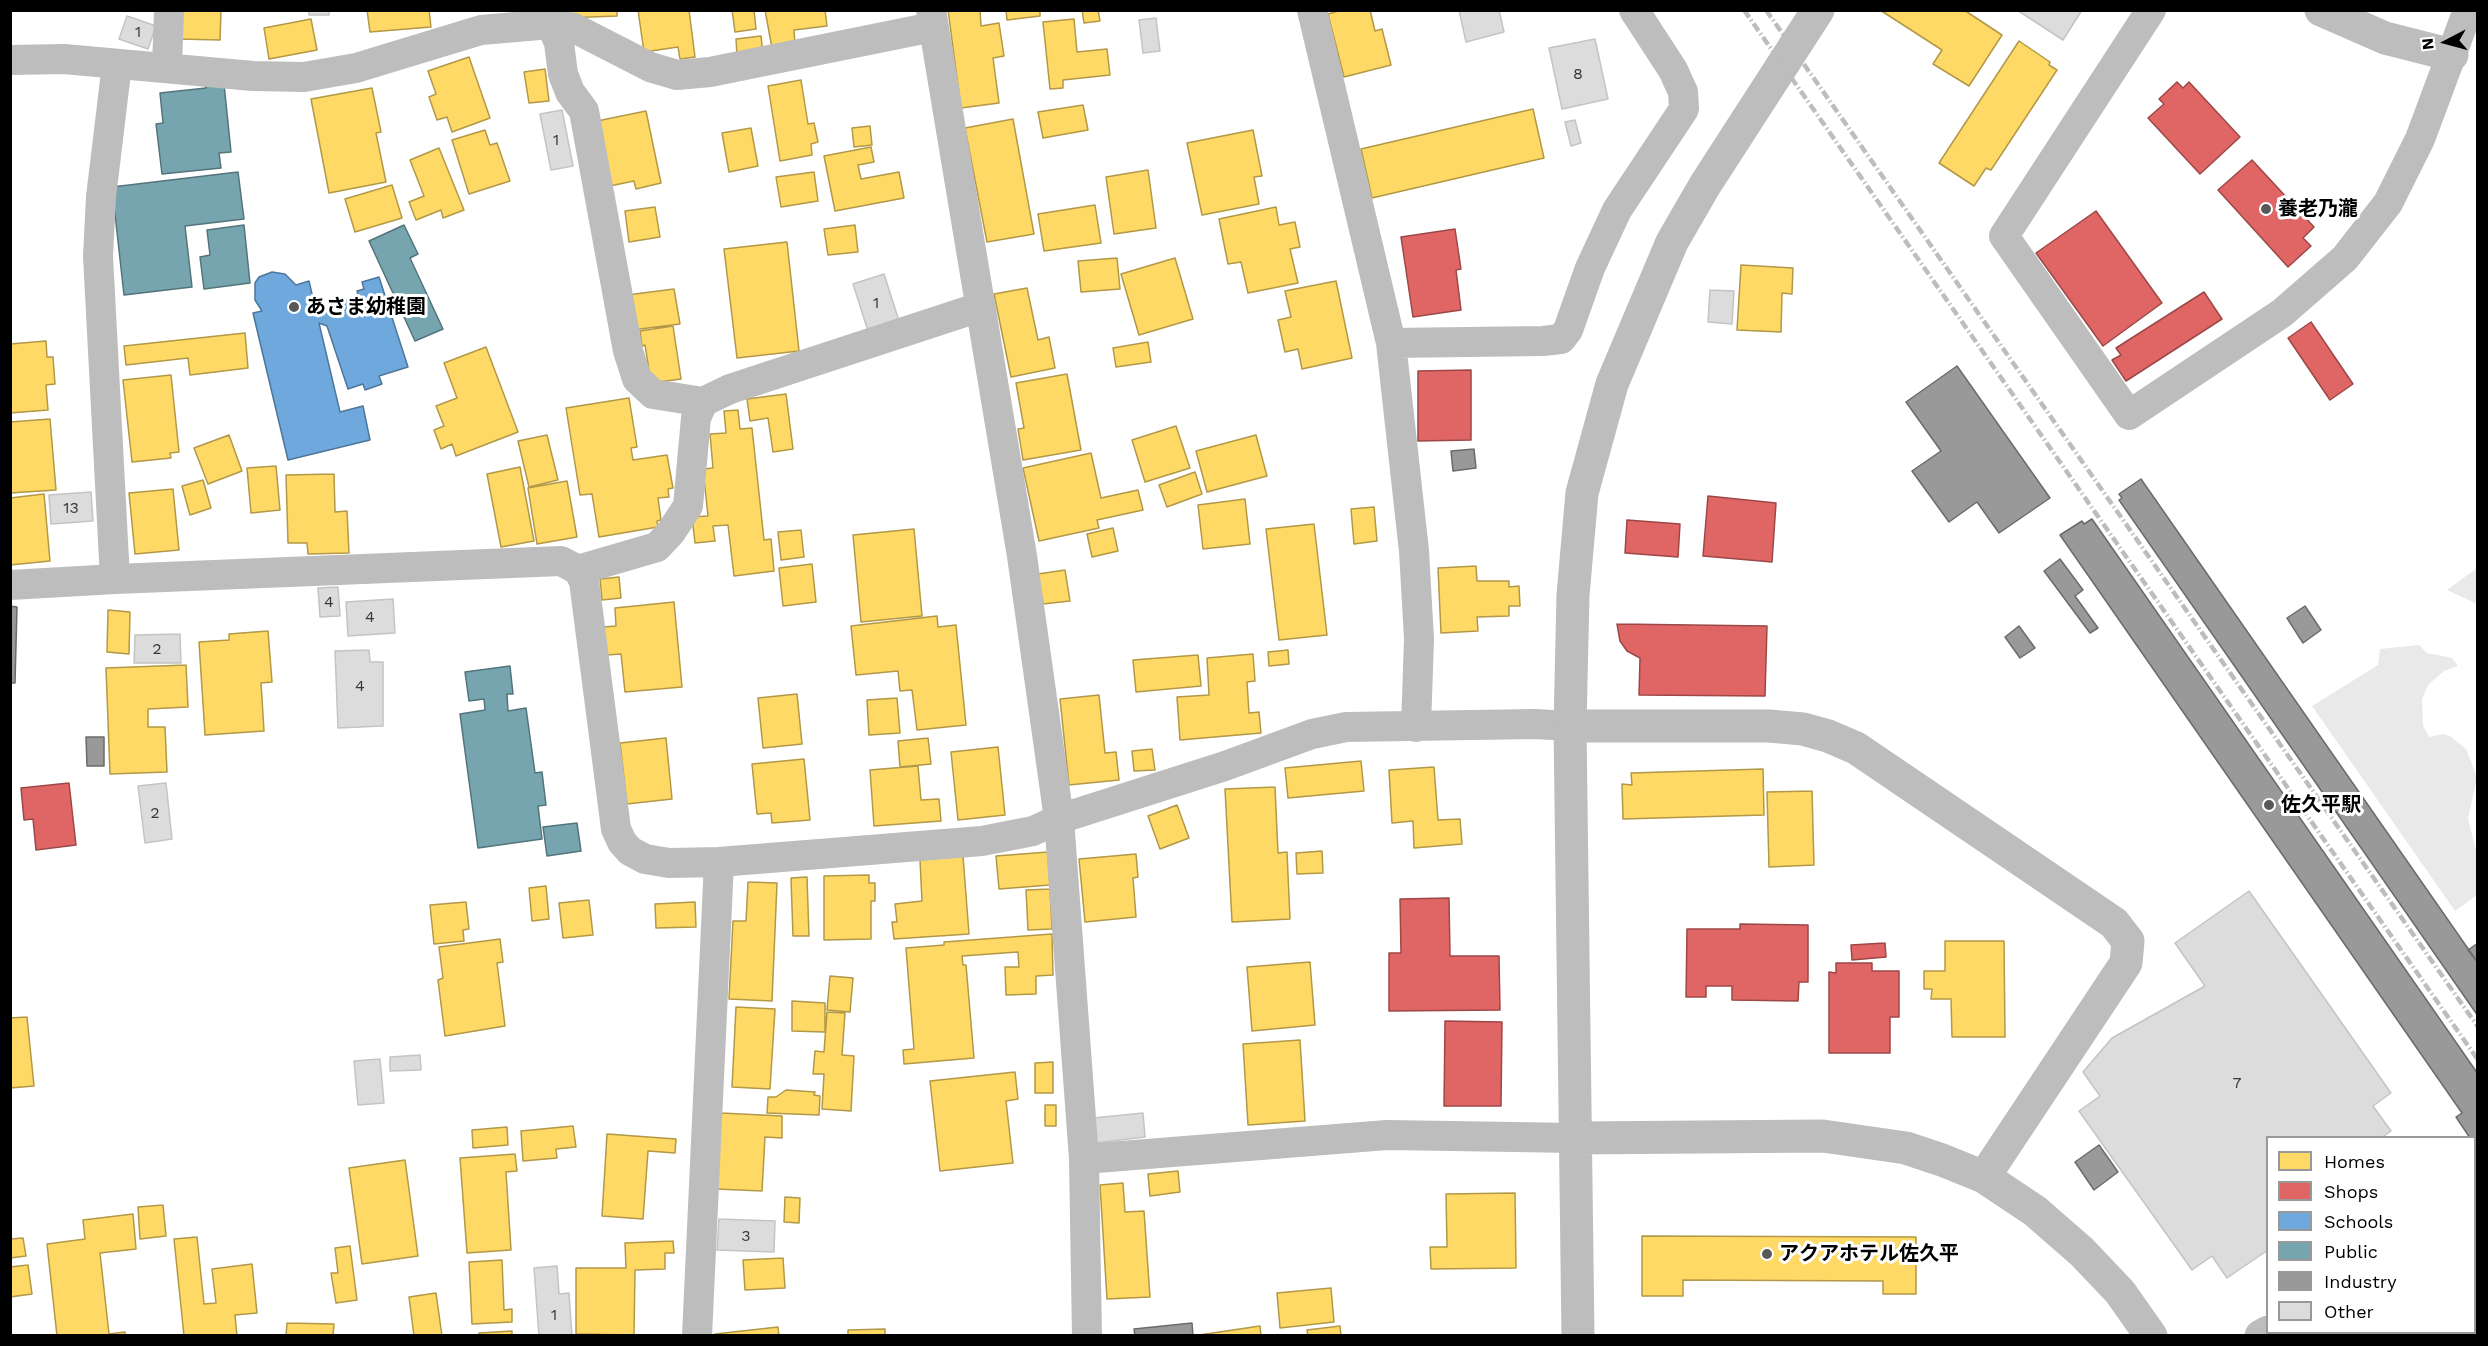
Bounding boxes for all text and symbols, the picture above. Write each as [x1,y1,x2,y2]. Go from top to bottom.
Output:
north arrow [2416,12,2476,72]
house number: 1 [135,22,141,42]
text: N [2418,37,2438,51]
house number: 8 [1573,64,1583,84]
house number: 1 [553,130,559,150]
place label: 養老乃瀧 [2278,197,2358,221]
marker: 養老乃瀧 [2259,202,2273,216]
house number: 1 [873,293,879,313]
place label: あさま幼稚園 [306,295,426,319]
marker: あさま幼稚園 [287,300,301,314]
house number: 13 [63,498,79,518]
house number: 4 [324,592,334,612]
house number: 4 [365,607,375,627]
house number: 2 [152,639,162,659]
house number: 4 [355,676,365,696]
place label: 佐久平駅 [2281,793,2361,817]
marker: 佐久平駅 [2262,798,2276,812]
house number: 2 [150,803,160,823]
house number: 7 [2233,1073,2241,1093]
legend [2266,1136,2476,1334]
text: Homes [2324,1151,2385,1172]
text: Shops [2324,1181,2378,1202]
text: Schools [2324,1211,2393,1232]
house number: 3 [741,1226,751,1246]
text: Public [2324,1241,2378,1262]
place label: アクアホテル佐久平 [1779,1242,1959,1266]
marker: アクアホテル佐久平 [1760,1247,1774,1261]
text: Industry [2324,1271,2396,1292]
text: Other [2324,1301,2374,1322]
house number: 1 [551,1305,557,1325]

